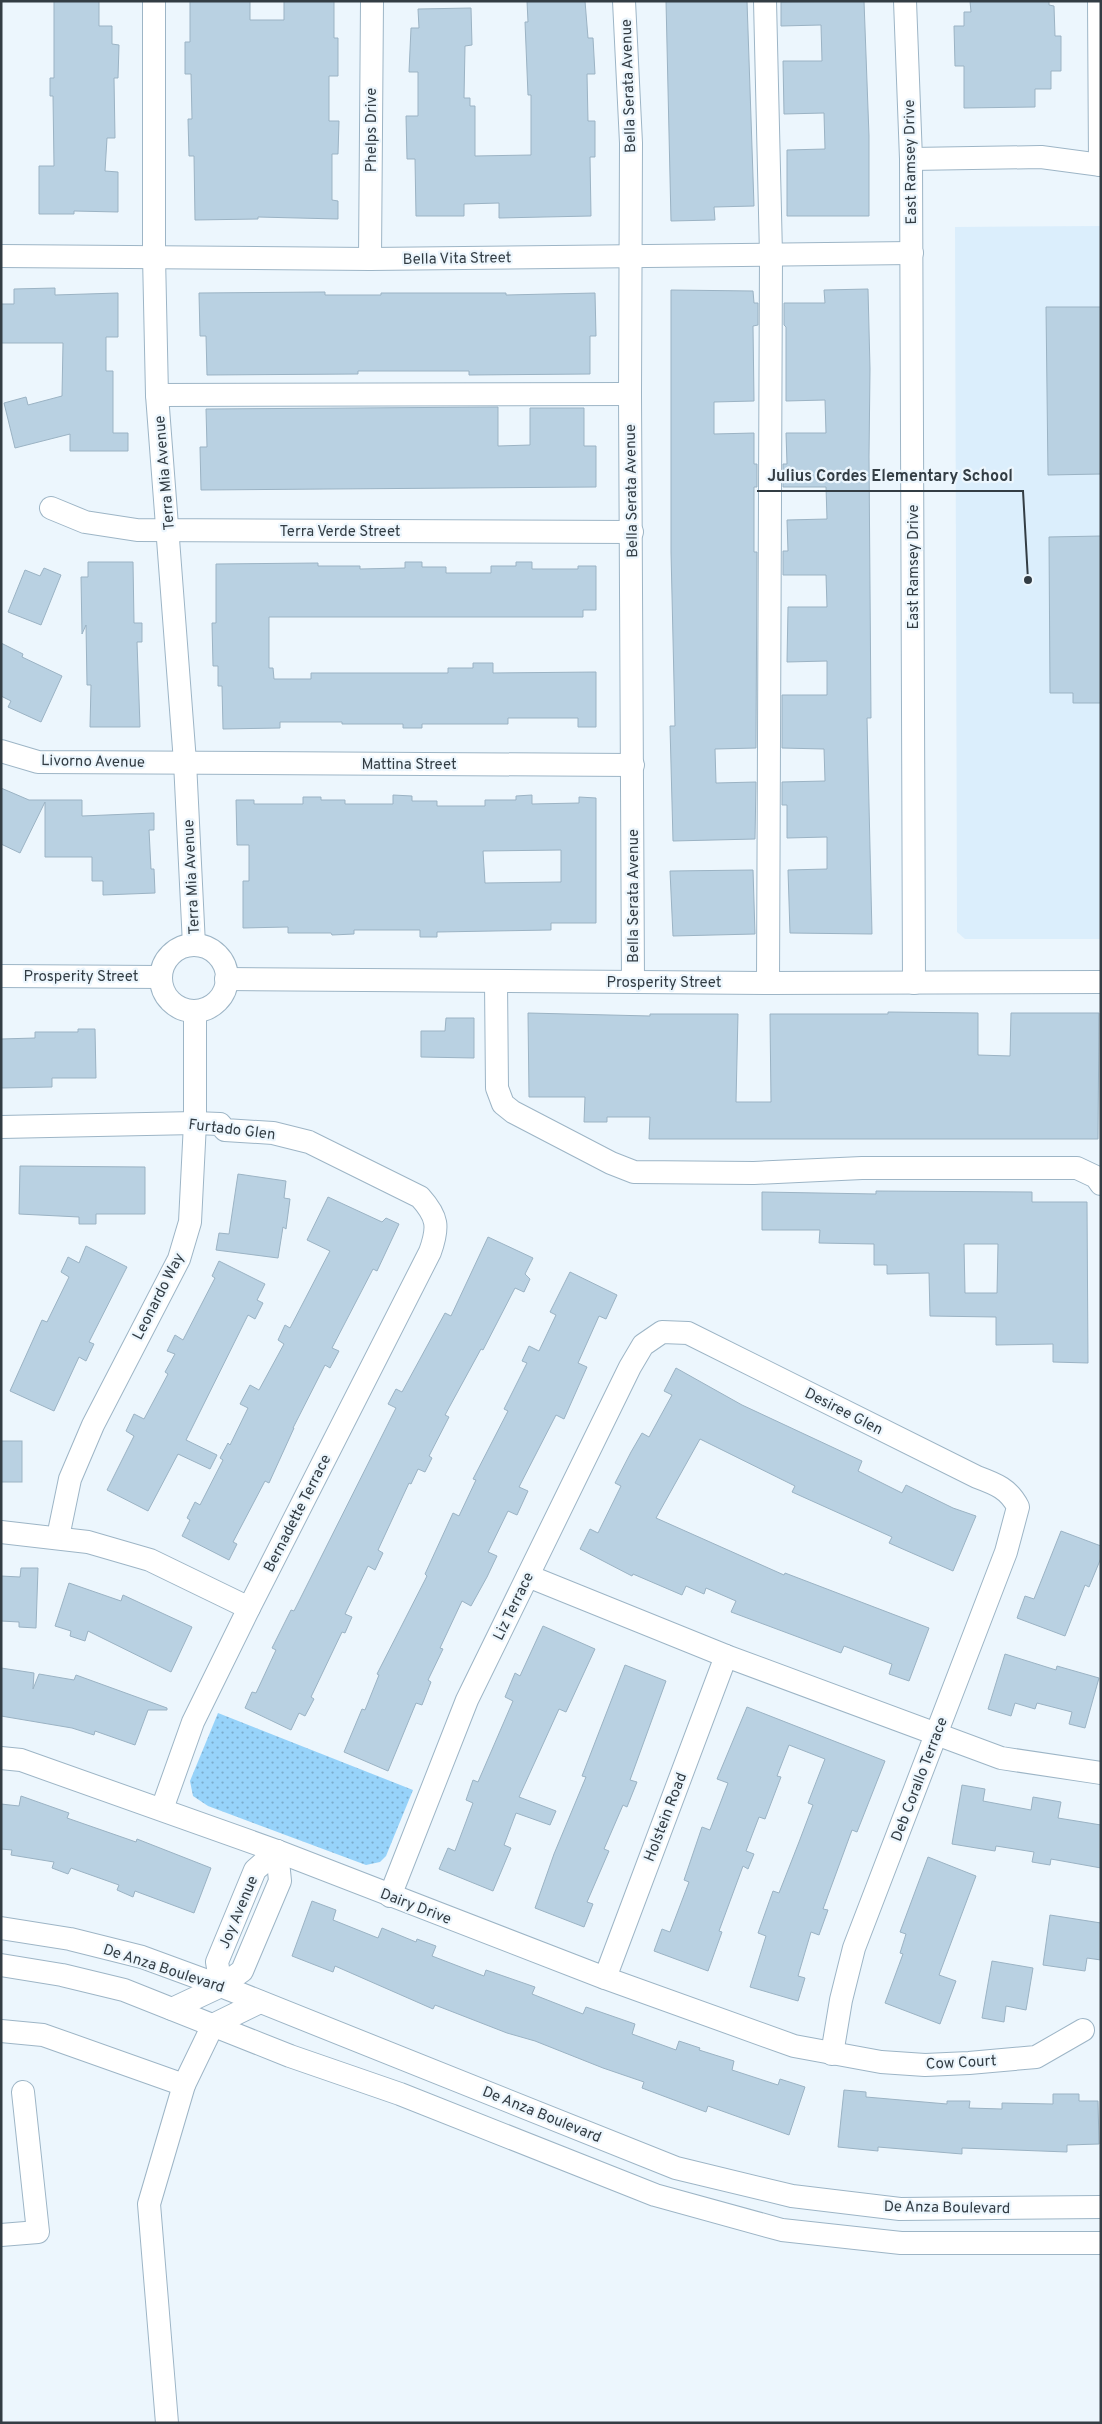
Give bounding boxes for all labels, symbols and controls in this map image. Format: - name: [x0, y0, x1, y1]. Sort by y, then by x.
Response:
- street label: Bella Serata Avenue: [618, 19, 641, 153]
- street label: Phelps Drive: [363, 88, 382, 172]
- street label: East Ramsey Drive: [901, 99, 922, 225]
- street label: Bella Vita Street: [403, 249, 511, 270]
- street label: Terra Mia Avenue: [151, 415, 180, 531]
- street label: Bella Serata Avenue: [622, 424, 643, 558]
- callout: Julius Cordes Elementary School: [757, 460, 1023, 491]
- text: Julius Cordes Elementary School: [767, 467, 1013, 487]
- street label: East Ramsey Drive: [905, 504, 924, 630]
- street label: Terra Verde Street: [279, 523, 401, 542]
- street label: Livorno Avenue: [41, 752, 145, 773]
- street label: Mattina Street: [361, 756, 457, 775]
- street label: Terra Mia Avenue: [180, 819, 205, 935]
- street label: Bella Serata Avenue: [625, 829, 644, 963]
- street label: Prosperity Street: [24, 968, 138, 987]
- street label: Prosperity Street: [607, 974, 721, 993]
- street label: Furtado Glen: [187, 1116, 276, 1145]
- street label: Leonardo Way: [129, 1250, 189, 1343]
- street label: Desiree Glen: [801, 1385, 886, 1440]
- street label: Bernadette Terrace: [260, 1452, 336, 1576]
- street label: Liz Terrace: [490, 1569, 539, 1644]
- street label: Deb Corallo Terrace: [888, 1715, 953, 1844]
- street label: Holstein Road: [641, 1770, 692, 1865]
- street label: Joy Avenue: [215, 1873, 263, 1952]
- street label: Dairy Drive: [377, 1885, 454, 1930]
- street label: De Anza Boulevard: [100, 1941, 227, 1998]
- street label: Cow Court: [925, 2052, 997, 2075]
- street label: De Anza Boulevard: [479, 2083, 604, 2148]
- street label: De Anza Boulevard: [884, 2198, 1010, 2219]

